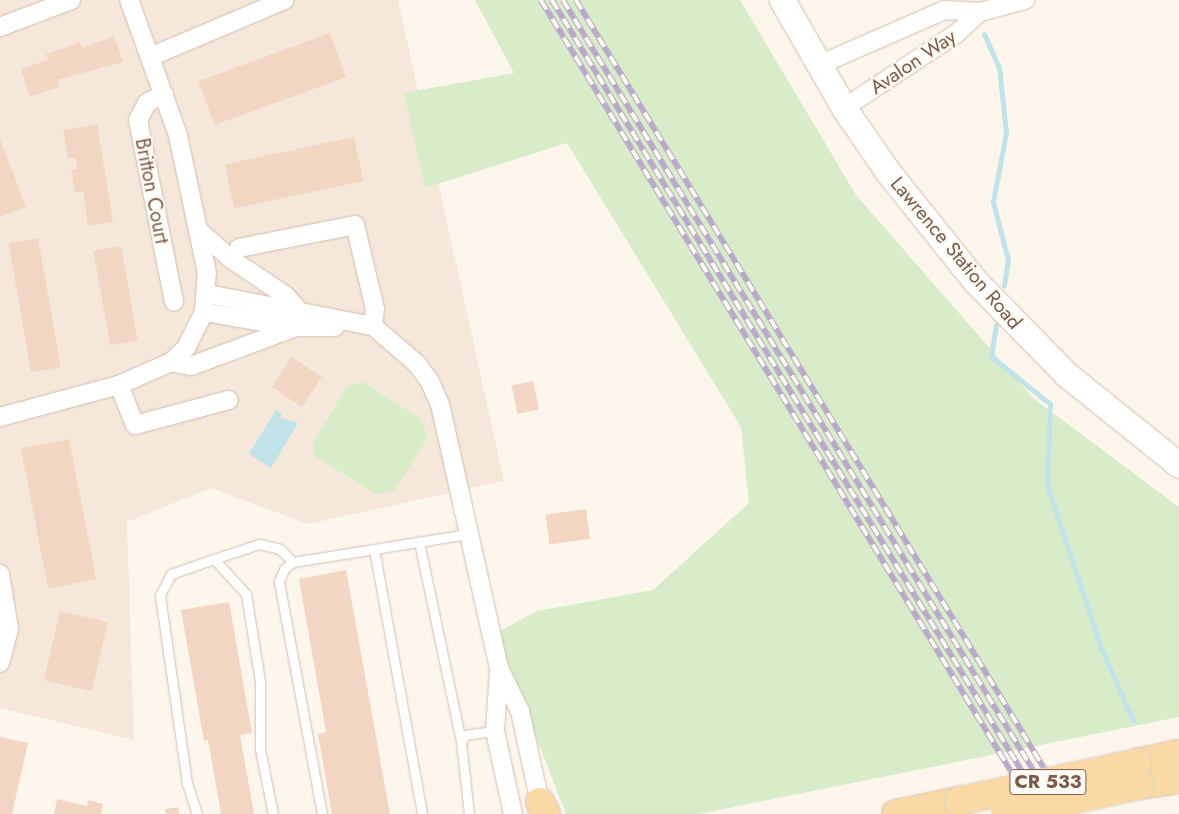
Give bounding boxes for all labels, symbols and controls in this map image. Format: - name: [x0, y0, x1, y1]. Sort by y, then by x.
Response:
- street label: Avalon Way: [865, 24, 961, 100]
- street label: Britton Court: [130, 136, 174, 246]
- street label: Lawrence Station Road: [885, 172, 1027, 334]
- road number: CR 533: [1009, 766, 1087, 799]

